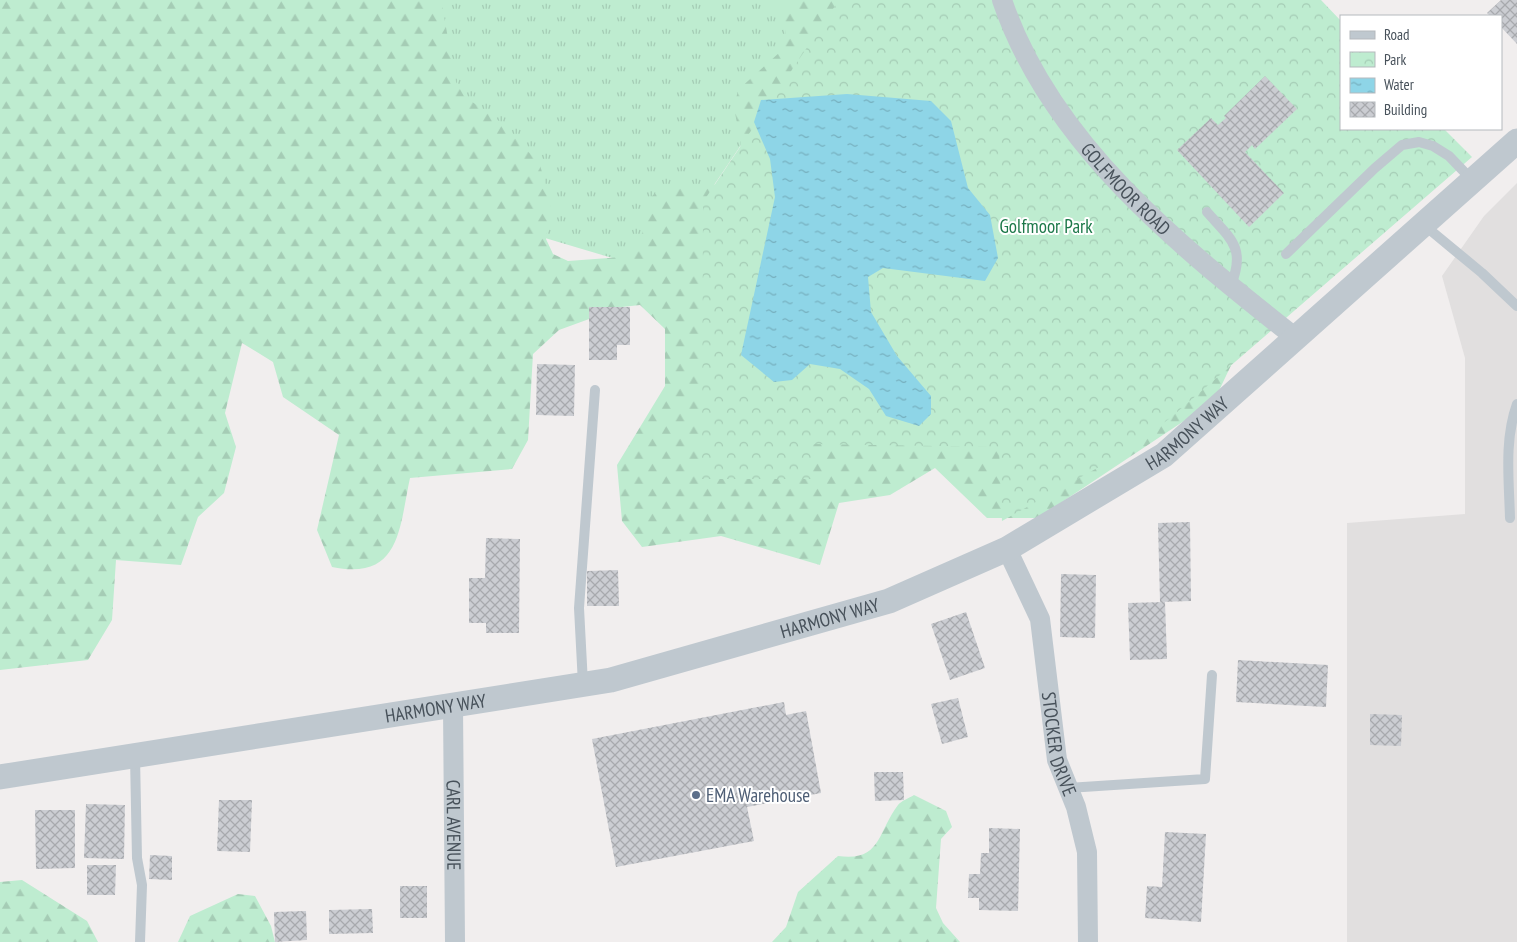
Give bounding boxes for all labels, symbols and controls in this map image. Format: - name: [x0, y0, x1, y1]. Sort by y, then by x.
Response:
- legend: [1340, 15, 1502, 130]
- text: Road: [1384, 25, 1410, 44]
- text: Park: [1384, 50, 1406, 69]
- text: Water: [1384, 75, 1415, 94]
- text: Building: [1384, 100, 1427, 119]
- street label: GOLFMOOR ROAD: [1076, 138, 1176, 240]
- park label: Golfmoor Park: [999, 214, 1093, 238]
- street label: HARMONY WAY: [1141, 391, 1234, 475]
- street label: HARMONY WAY: [777, 592, 882, 643]
- street label: HARMONY WAY: [383, 688, 488, 728]
- street label: STOCKER DRIVE: [1037, 691, 1082, 799]
- street label: CARL AVENUE: [442, 780, 466, 870]
- place label: EMA Warehouse: [706, 783, 810, 807]
- marker: EMA Warehouse: [690, 789, 702, 801]

